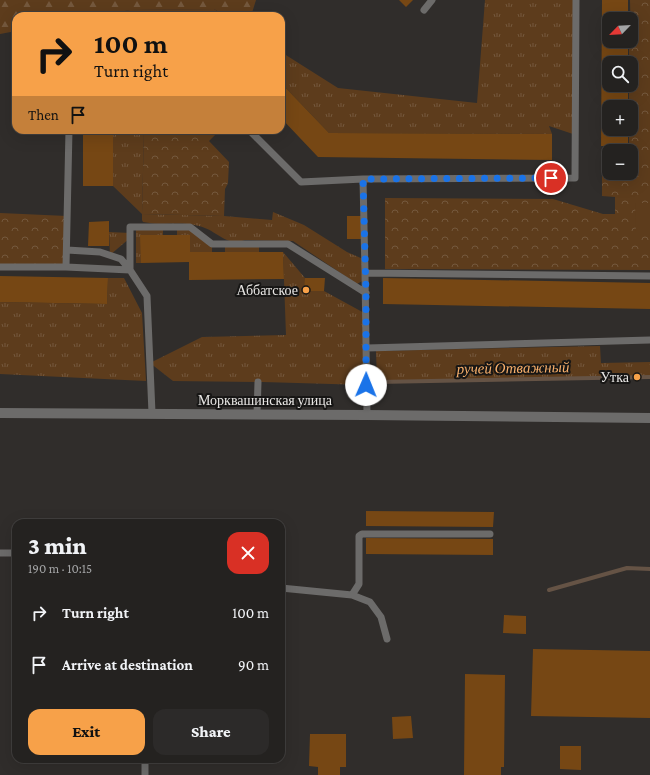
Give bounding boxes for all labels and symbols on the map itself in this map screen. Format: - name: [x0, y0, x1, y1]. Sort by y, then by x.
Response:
- north arrow: [602, 12, 638, 48]
- pin: [534, 161, 568, 195]
- place label: Аббатское: [237, 282, 298, 298]
- marker: Аббатское: [301, 285, 311, 295]
- water label: ручей Отважный: [456, 359, 570, 377]
- position arrow: [345, 364, 387, 406]
- place label: Утка: [600, 369, 630, 385]
- marker: Утка: [632, 372, 642, 382]
- street label: Морквашинская улица: [198, 392, 333, 408]

